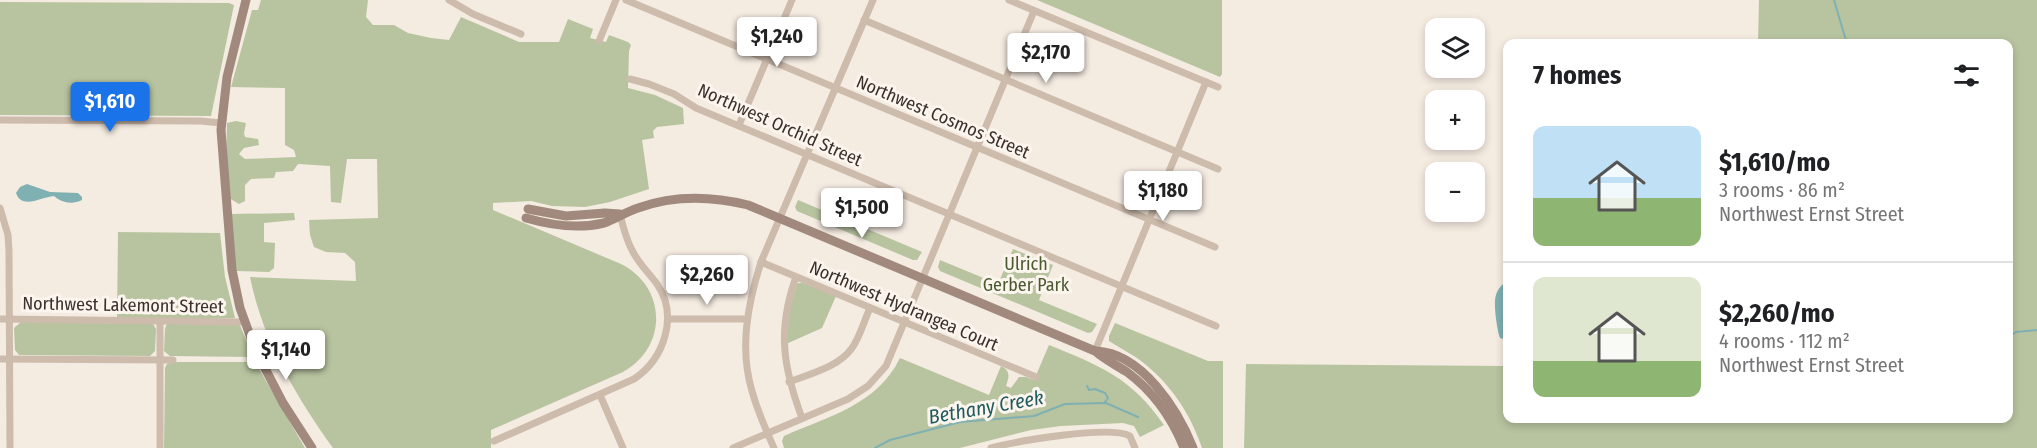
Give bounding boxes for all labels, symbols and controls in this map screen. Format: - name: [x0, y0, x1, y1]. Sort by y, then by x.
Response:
- pin: $1,240: [728, 17, 826, 68]
- map controls: [1425, 18, 1485, 222]
- button: layers: [1425, 18, 1485, 78]
- text: $1,240: [751, 24, 803, 48]
- pin: $2,170: [997, 33, 1095, 84]
- text: $2,170: [1021, 40, 1071, 64]
- icon: filters: [1950, 59, 1983, 92]
- text: 7 homes: [1533, 60, 1621, 91]
- street label: Northwest Cosmos Street: [853, 71, 1033, 163]
- street label: Northwest Orchid Street: [694, 79, 866, 171]
- pin: $1,610: [61, 82, 159, 133]
- text: $1,610: [85, 89, 135, 113]
- button: +: [1425, 90, 1485, 150]
- text: $1,610/mo: [1719, 147, 1830, 178]
- icon: home: [1581, 150, 1653, 222]
- button: −: [1425, 162, 1485, 222]
- pin: $1,180: [1114, 171, 1212, 222]
- text: $1,180: [1138, 178, 1188, 202]
- text: 3 rooms · 86 m²: [1719, 178, 1845, 202]
- pin: $1,500: [813, 188, 911, 239]
- text: $1,500: [835, 195, 889, 219]
- text: Northwest Ernst Street: [1719, 202, 1904, 226]
- park label: Ulrich Gerber Park: [983, 253, 1070, 296]
- pin: $2,260: [658, 255, 756, 306]
- street label: Northwest Hydrangea Court: [806, 256, 1002, 356]
- text: $2,260: [680, 262, 734, 286]
- street label: Northwest Lakemont Street: [22, 292, 224, 318]
- text: $2,260/mo: [1719, 298, 1835, 329]
- icon: home: [1581, 301, 1653, 373]
- text: 4 rooms · 112 m²: [1719, 329, 1850, 353]
- pin: $1,140: [237, 330, 335, 381]
- text: $1,140: [261, 337, 311, 361]
- text: Northwest Ernst Street: [1719, 353, 1904, 377]
- water label: Bethany Creek: [927, 385, 1046, 429]

